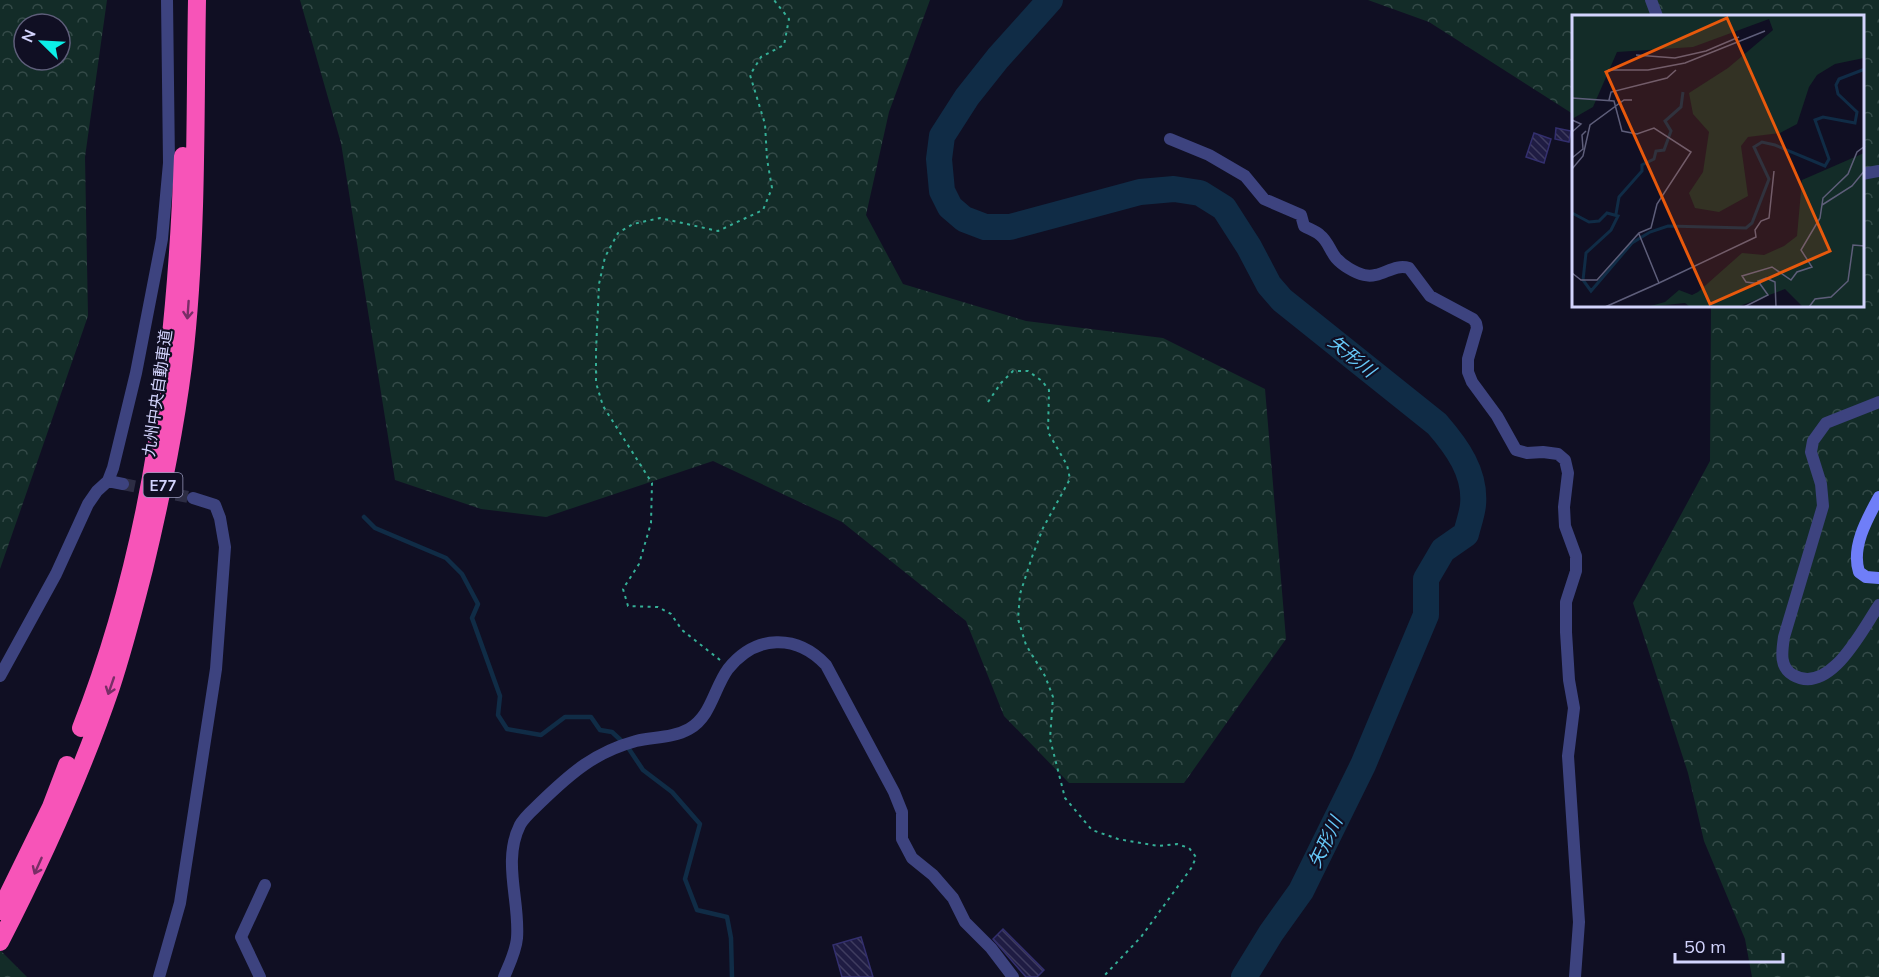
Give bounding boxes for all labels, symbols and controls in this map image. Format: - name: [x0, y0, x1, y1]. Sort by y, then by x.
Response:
- north arrow: [12, 12, 72, 72]
- inset map: [1572, 15, 1864, 308]
- text: N: [17, 26, 40, 45]
- one-way arrow: [182, 300, 193, 320]
- street label: 九州中央自動車道: [138, 328, 176, 458]
- water label: 矢形川: [1324, 330, 1382, 383]
- road number: E77: [144, 473, 182, 497]
- one-way arrow: [105, 676, 116, 695]
- water label: 矢形川: [1303, 811, 1348, 871]
- one-way arrow: [32, 857, 43, 875]
- scale bar: [1675, 926, 1783, 964]
- text: 50 m: [1684, 935, 1726, 958]

